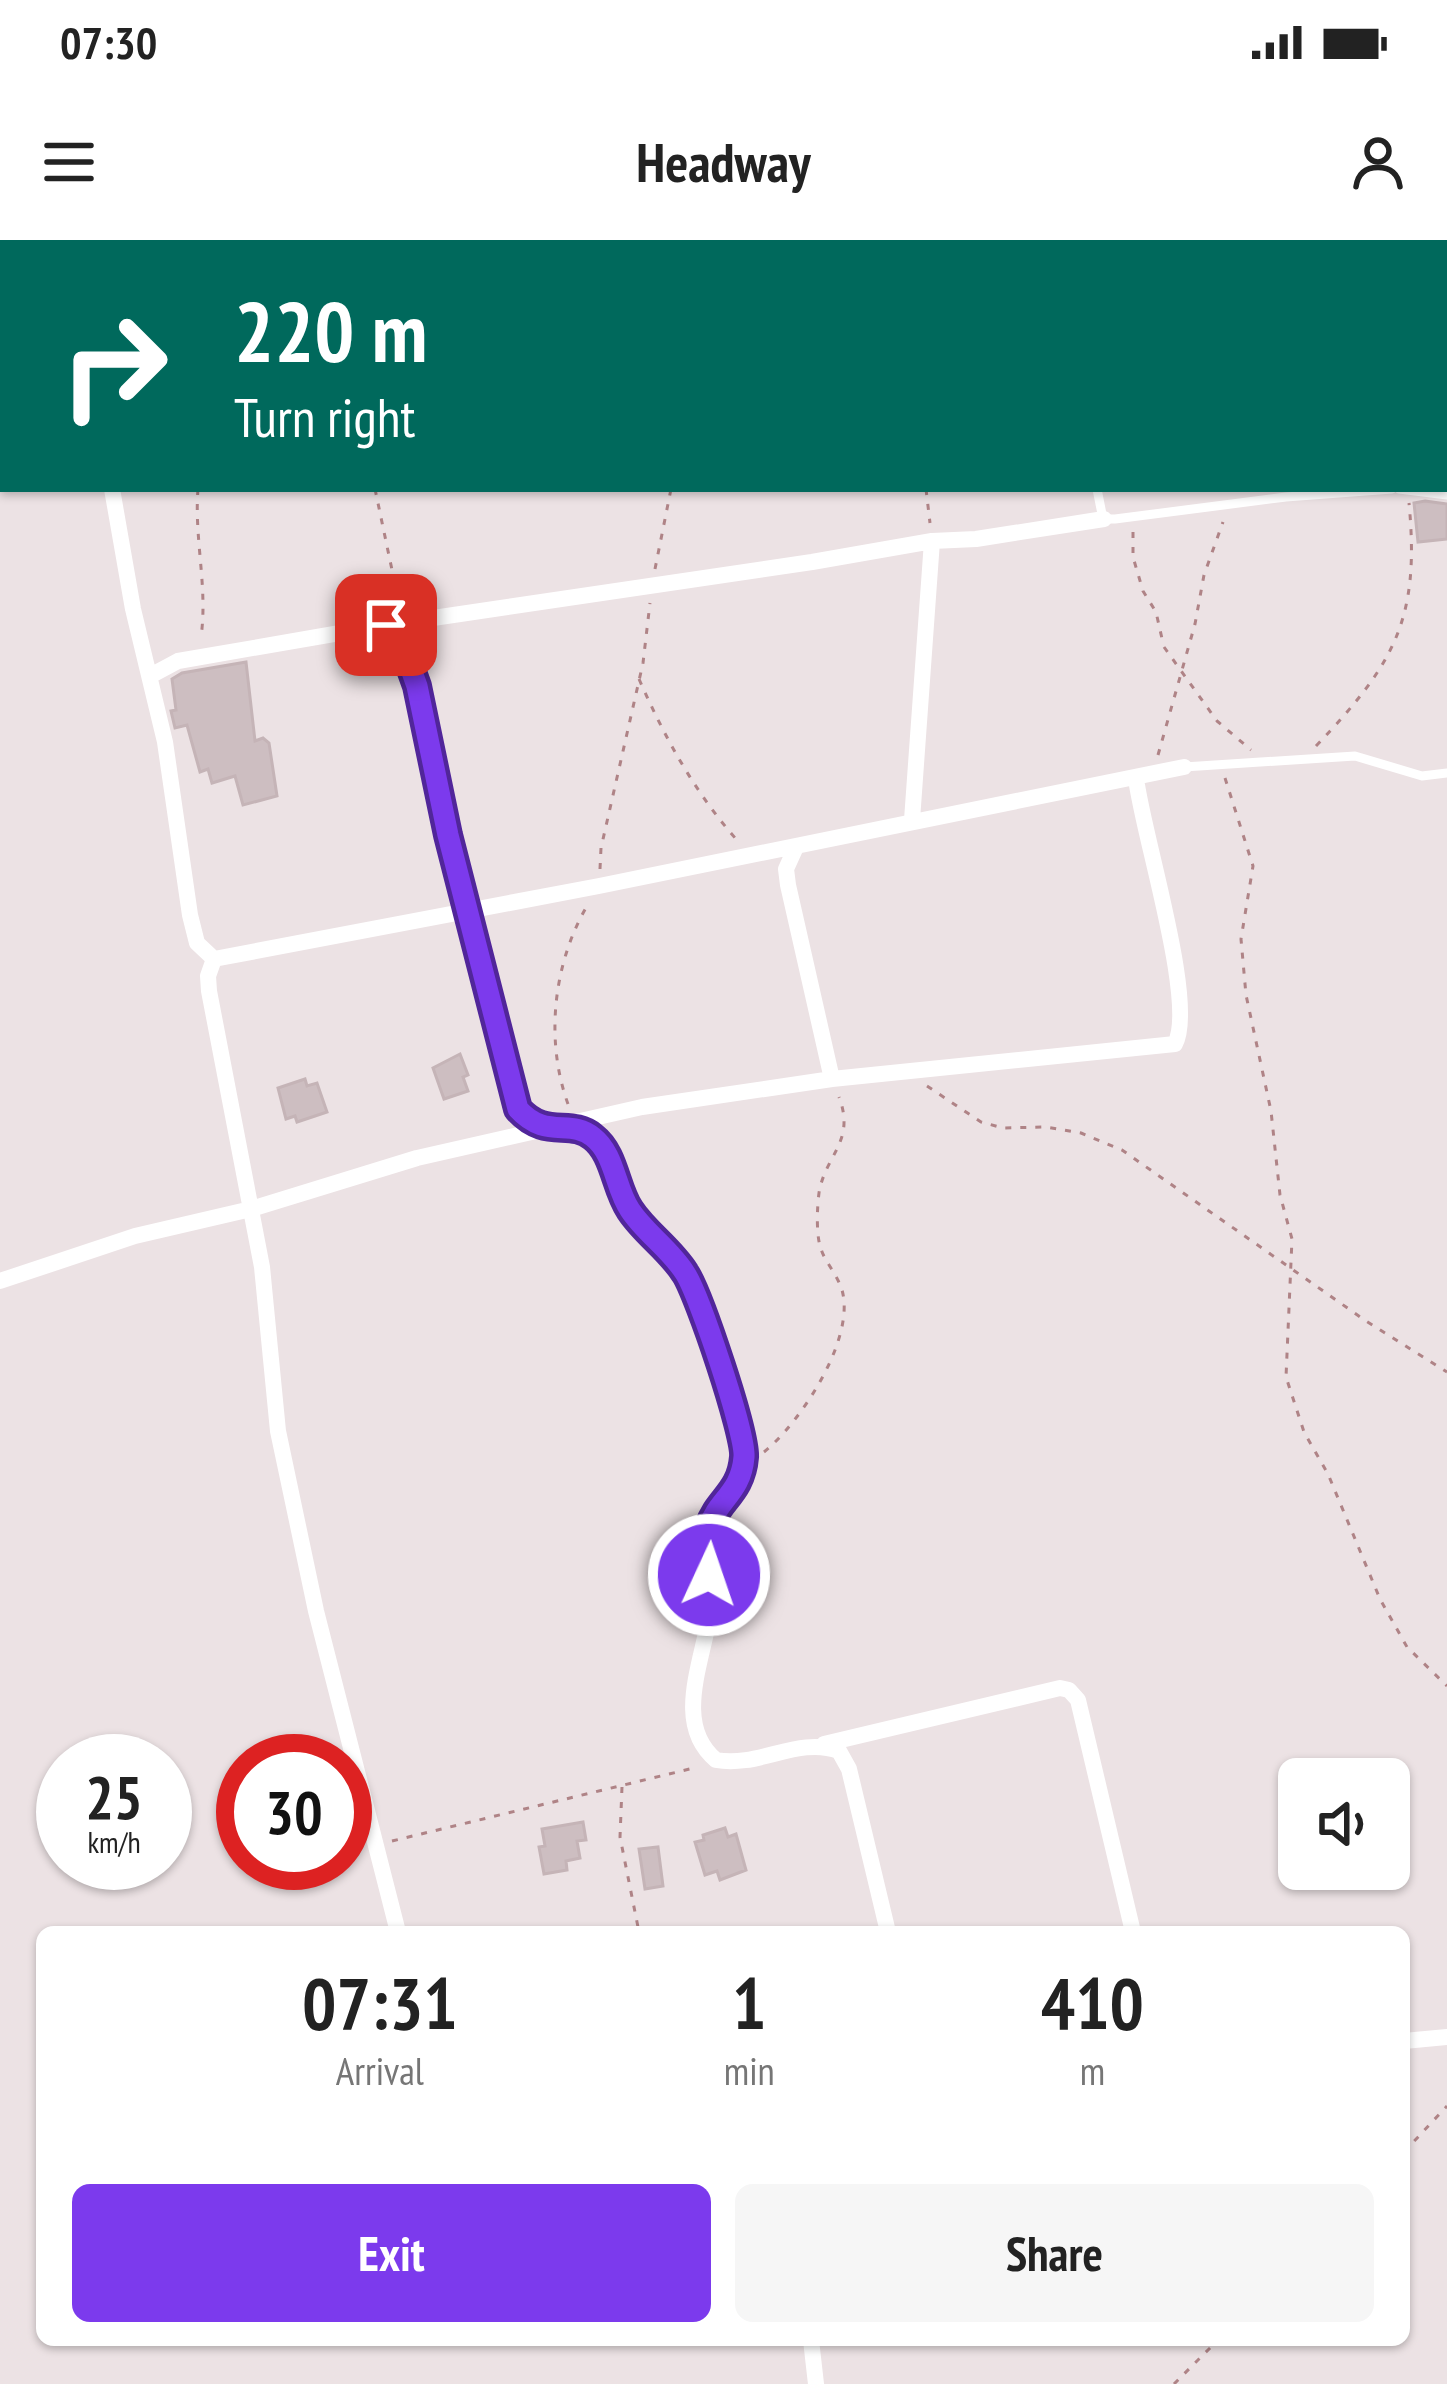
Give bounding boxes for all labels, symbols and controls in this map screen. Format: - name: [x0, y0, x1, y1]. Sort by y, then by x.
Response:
- text: 07:30: [60, 13, 157, 71]
- text: Headway: [636, 127, 811, 197]
- icon: menu: [36, 129, 102, 195]
- icon: person: [1345, 129, 1411, 195]
- text: 220 m: [234, 276, 427, 385]
- icon: right: [36, 288, 192, 444]
- text: Turn right: [234, 382, 415, 452]
- pin: [335, 574, 437, 676]
- icon: arrive: [353, 592, 419, 658]
- position arrow: [646, 1512, 772, 1638]
- speed limit sign: 30: [216, 1734, 372, 1890]
- text: 25: [85, 1758, 143, 1836]
- map controls: [1278, 1758, 1410, 1890]
- button: sound: [1278, 1758, 1410, 1890]
- text: km/h: [87, 1822, 141, 1861]
- text: 07:31: [302, 1956, 458, 2049]
- text: 1: [732, 1956, 766, 2049]
- text: 410: [1041, 1956, 1144, 2049]
- text: Arrival: [336, 2045, 424, 2096]
- text: min: [724, 2045, 775, 2096]
- text: m: [1080, 2045, 1105, 2096]
- button: Exit: [72, 2184, 711, 2322]
- button: Share: [735, 2184, 1374, 2322]

